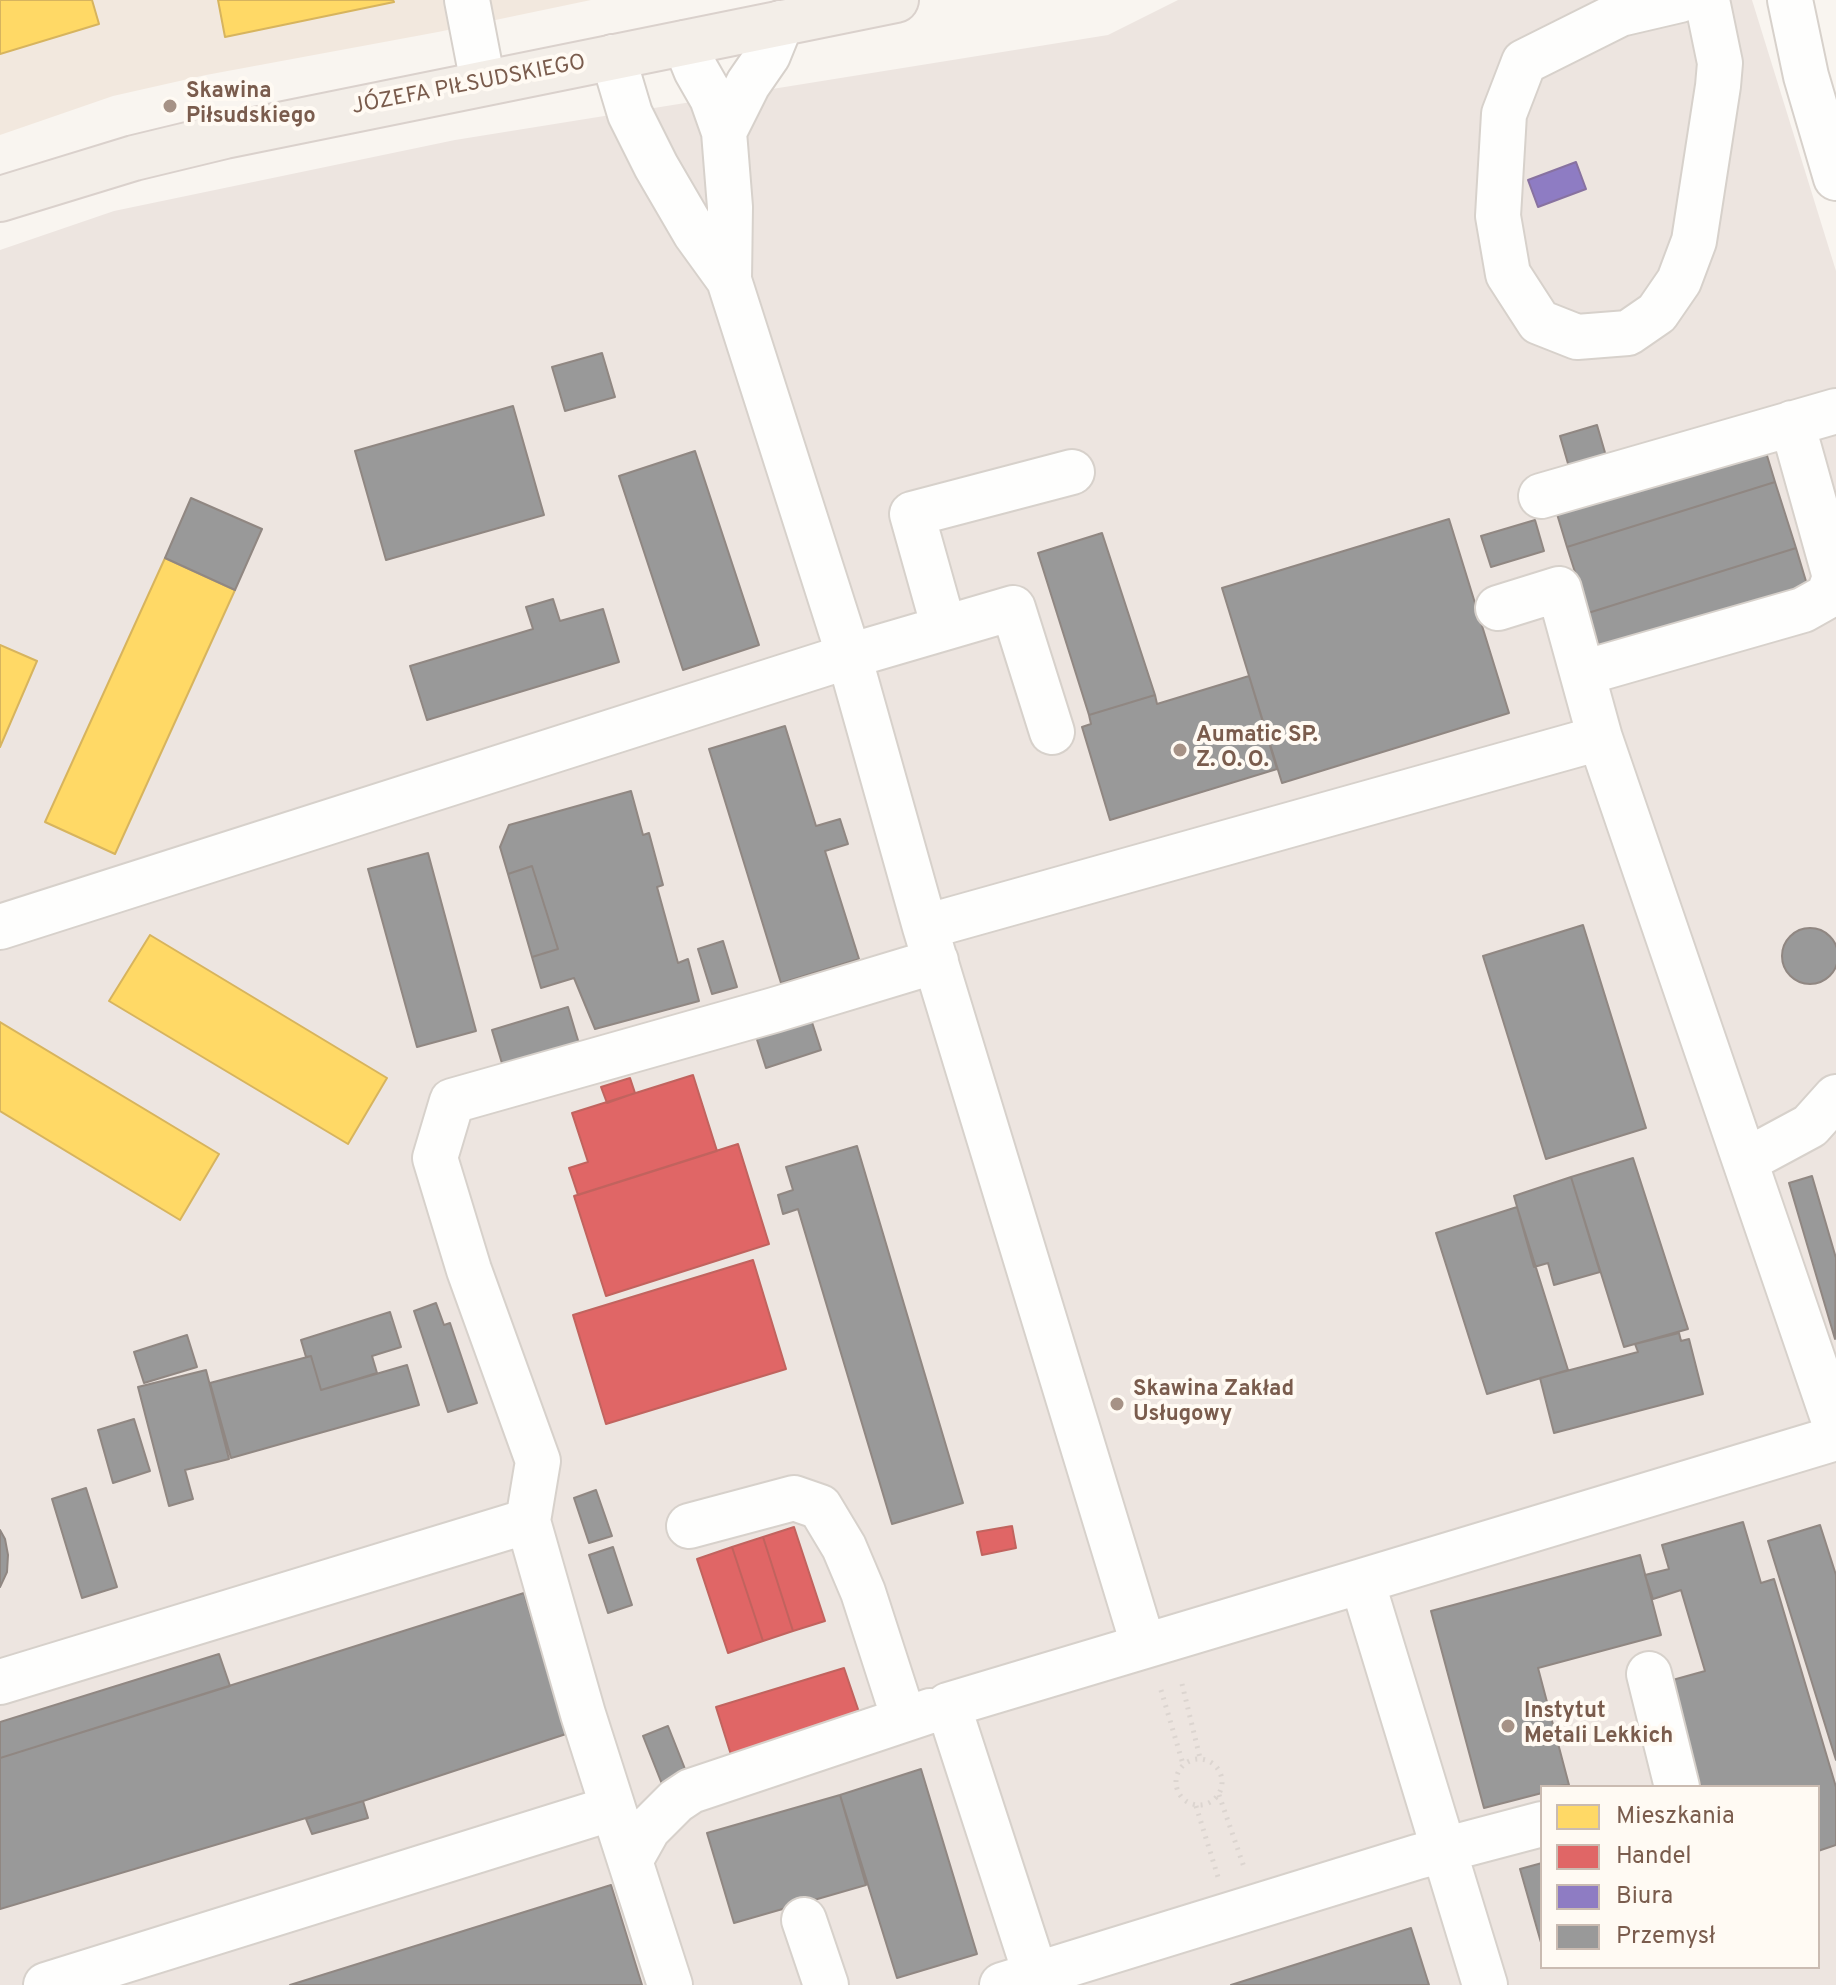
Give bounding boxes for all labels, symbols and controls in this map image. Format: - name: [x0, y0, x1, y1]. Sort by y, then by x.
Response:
- street label: JÓZEFA PIŁSUDSKIEGO: [350, 50, 588, 122]
- place label: Skawina Piłsudskiego: [186, 80, 316, 132]
- marker: Skawina Piłsudskiego: [161, 97, 179, 115]
- place label: Aumatic SP. Z. O. O.: [1196, 724, 1318, 776]
- marker: Aumatic SP. Z. O. O.: [1171, 741, 1189, 759]
- place label: Skawina Zakład Usługowy: [1133, 1378, 1294, 1430]
- marker: Skawina Zakład Usługowy: [1108, 1395, 1126, 1413]
- place label: Instytut Metali Lekkich: [1524, 1700, 1673, 1752]
- marker: Instytut Metali Lekkich: [1499, 1717, 1517, 1735]
- legend: [1540, 1785, 1820, 1969]
- text: Mieszkania: [1616, 1802, 1735, 1832]
- text: Handel: [1616, 1842, 1692, 1872]
- text: Biura: [1616, 1882, 1673, 1912]
- text: Przemysł: [1616, 1922, 1715, 1952]

